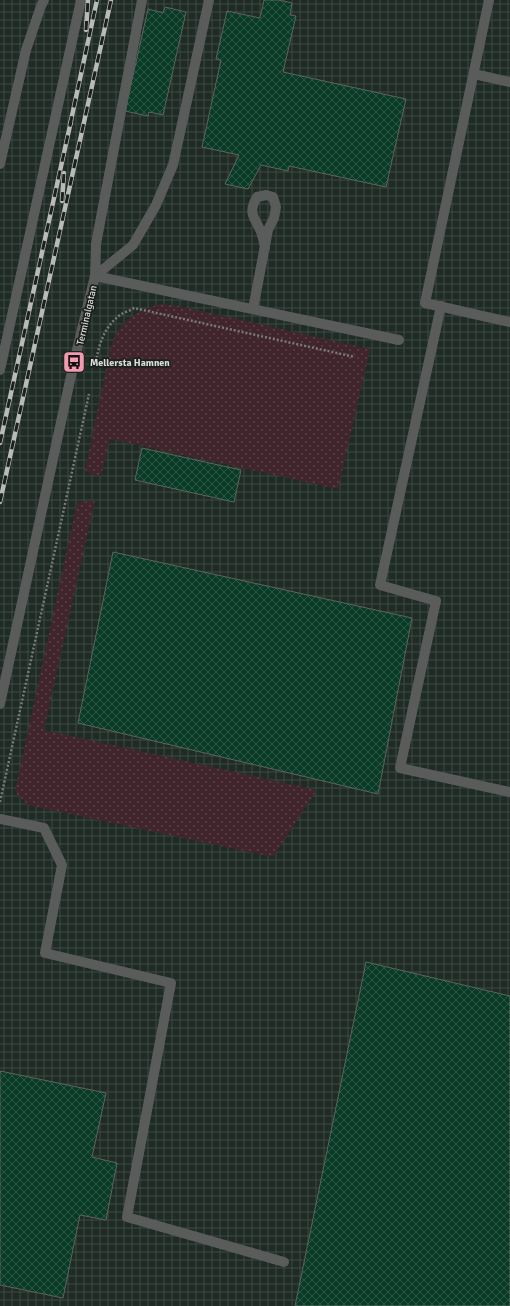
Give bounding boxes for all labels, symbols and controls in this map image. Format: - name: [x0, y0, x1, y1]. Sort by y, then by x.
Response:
- street label: Terminalgatan: [74, 284, 100, 346]
- bus stop icon: Mellersta Hamnen: [61, 349, 87, 375]
- place label: Mellersta Hamnen: [90, 357, 170, 369]

